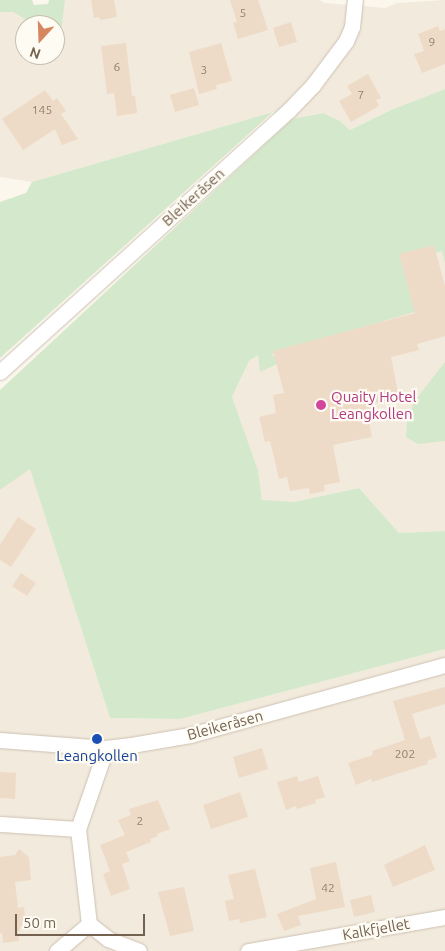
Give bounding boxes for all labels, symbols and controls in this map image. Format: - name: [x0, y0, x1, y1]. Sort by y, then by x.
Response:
- house number: 5: [240, 6, 246, 20]
- north arrow: [15, 15, 65, 65]
- house number: 9: [429, 35, 435, 49]
- text: N: [28, 44, 43, 62]
- house number: 6: [114, 60, 120, 74]
- house number: 3: [201, 63, 207, 77]
- house number: 7: [358, 88, 364, 102]
- house number: 145: [32, 103, 52, 117]
- street label: Bleikeråsen: [158, 164, 228, 230]
- place label: Quaity Hotel Leangkollen: [331, 387, 416, 422]
- marker: Quaity Hotel Leangkollen: [315, 399, 327, 411]
- street label: Bleikeråsen: [185, 706, 265, 744]
- marker: Leangkollen: [91, 733, 103, 745]
- place label: Leangkollen: [56, 747, 138, 765]
- house number: 202: [395, 747, 415, 761]
- house number: 2: [137, 814, 143, 828]
- house number: 42: [321, 881, 335, 895]
- scale bar: [18, 904, 148, 936]
- text: 50 m: [23, 914, 56, 931]
- street label: Kalkfjellet: [341, 914, 411, 944]

